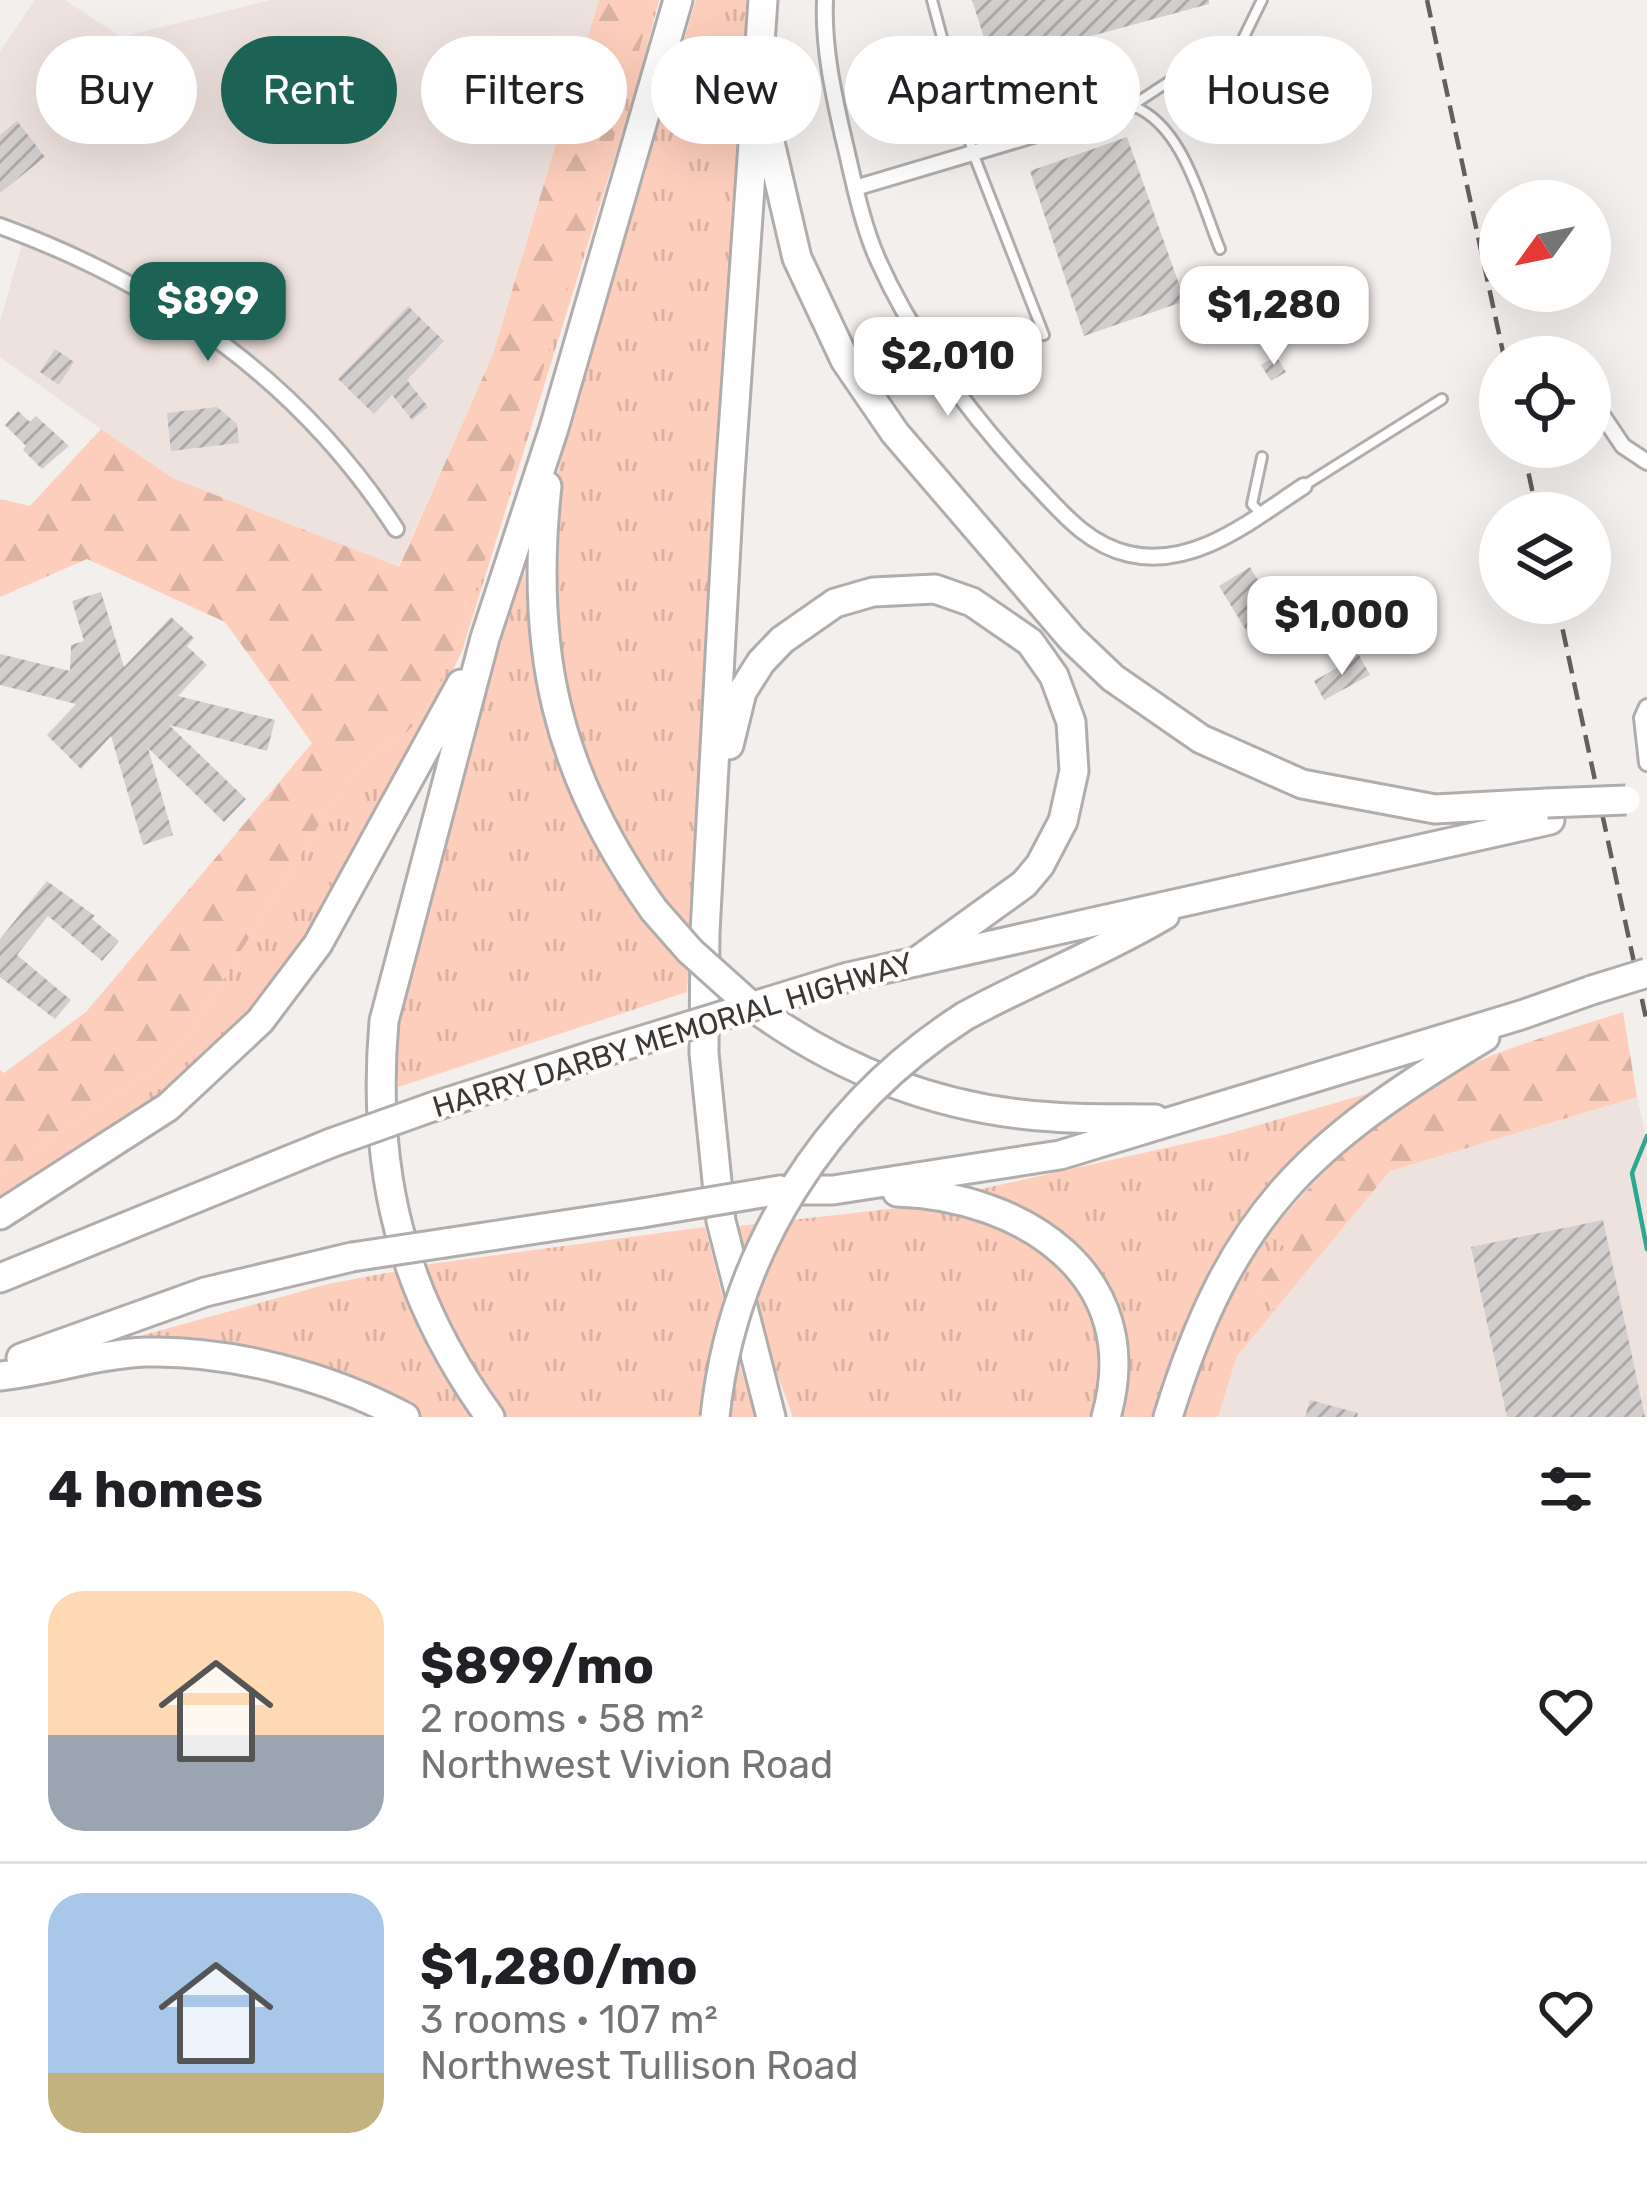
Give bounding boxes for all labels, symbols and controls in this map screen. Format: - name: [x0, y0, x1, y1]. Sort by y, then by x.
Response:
- chip: Buy: [36, 36, 197, 144]
- chip: Rent: [221, 36, 397, 144]
- chip: Filters: [421, 36, 627, 144]
- chip: New: [651, 36, 821, 144]
- chip: Apartment: [845, 36, 1140, 144]
- chip: House: [1164, 36, 1372, 144]
- north arrow: [1479, 180, 1611, 312]
- map controls: [1479, 180, 1611, 624]
- pin: $899: [137, 262, 279, 364]
- pin: $1,280: [1176, 266, 1372, 368]
- text: $899: [157, 278, 259, 324]
- text: $1,280: [1207, 282, 1341, 328]
- pin: $2,010: [850, 317, 1046, 419]
- text: $2,010: [881, 333, 1015, 379]
- button: locate: [1479, 336, 1611, 468]
- button: layers: [1479, 492, 1611, 624]
- pin: $1,000: [1244, 576, 1440, 678]
- text: $1,000: [1274, 592, 1410, 638]
- street label: HARRY DARBY MEMORIAL HIGHWAY: [428, 945, 918, 1125]
- icon: filters: [1533, 1456, 1599, 1522]
- text: 4 homes: [48, 1459, 263, 1520]
- text: $899/mo: [420, 1635, 654, 1696]
- icon: home: [144, 1639, 288, 1783]
- icon: heart: [1533, 1678, 1599, 1744]
- text: 2 rooms · 58 m²: [420, 1696, 704, 1742]
- text: Northwest Vivion Road: [420, 1742, 833, 1788]
- text: $1,280/mo: [420, 1936, 698, 1997]
- icon: home: [144, 1941, 288, 2085]
- icon: heart: [1533, 1980, 1599, 2046]
- text: 3 rooms · 107 m²: [420, 1997, 718, 2043]
- text: Northwest Tullison Road: [420, 2043, 859, 2089]

